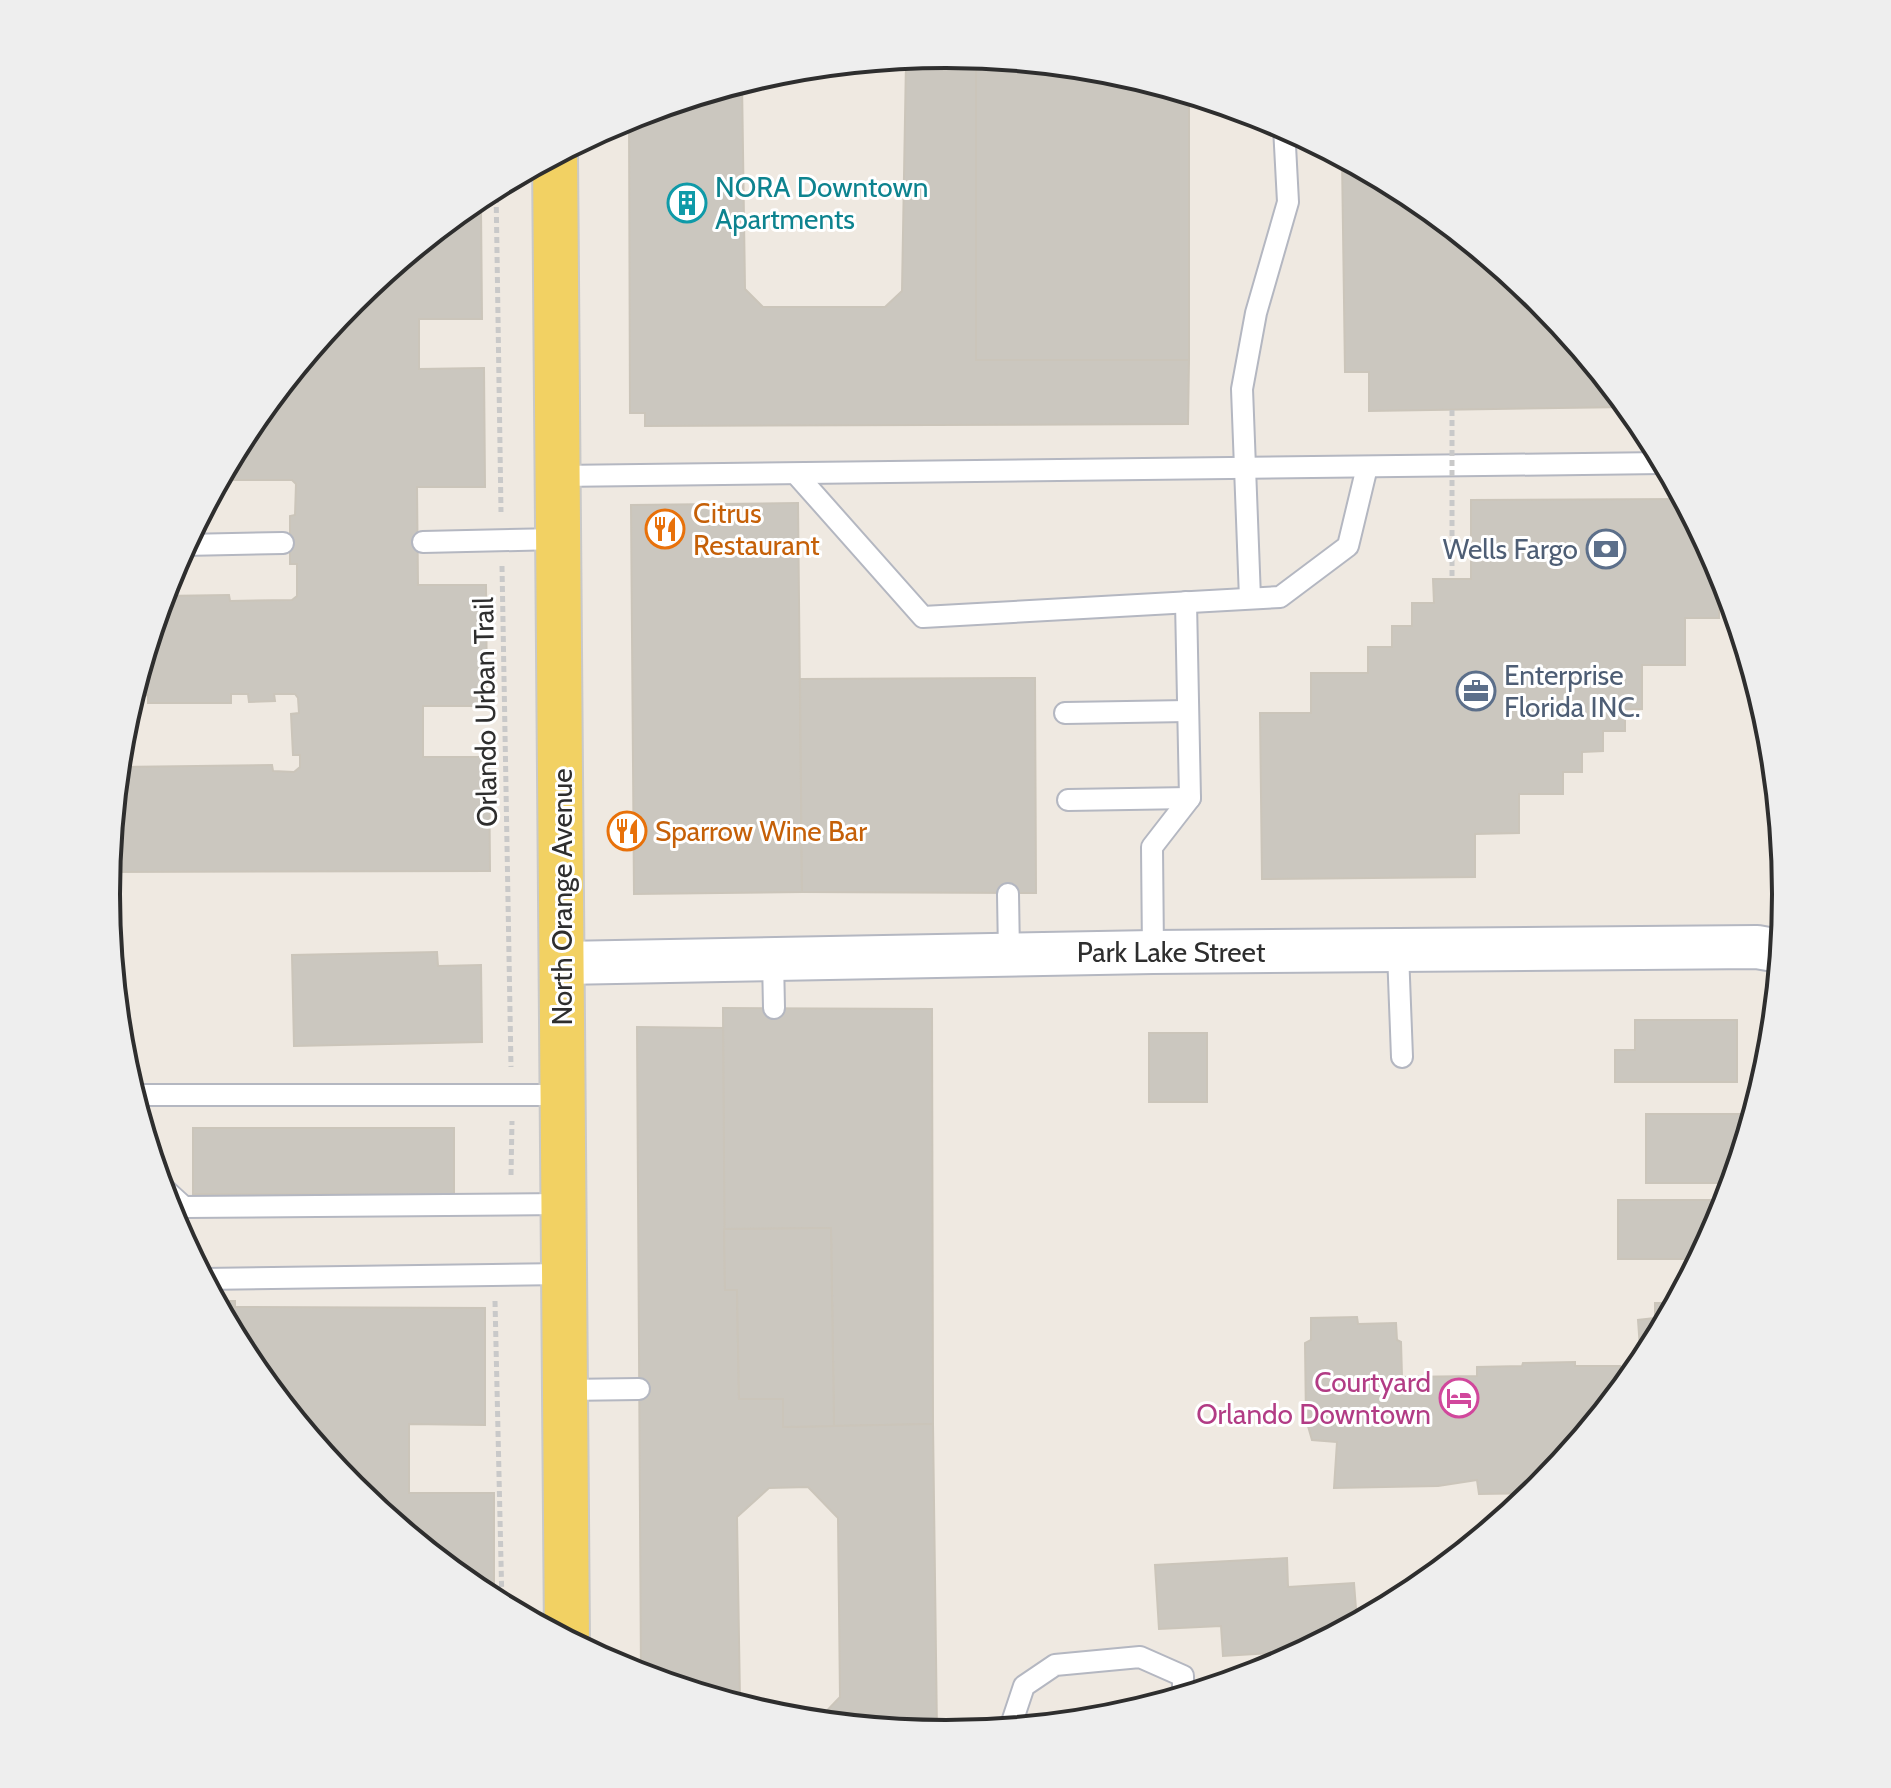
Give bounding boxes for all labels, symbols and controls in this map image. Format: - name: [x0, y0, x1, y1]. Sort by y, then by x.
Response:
- place label: NORA Downtown Apartments: [715, 170, 928, 236]
- building icon: NORA Downtown Apartments: [666, 182, 708, 224]
- place label: Citrus Restaurant: [693, 496, 820, 562]
- restaurant icon: Citrus Restaurant: [644, 508, 686, 550]
- bank icon: Wells Fargo: [1585, 528, 1627, 570]
- place label: Wells Fargo: [1443, 532, 1578, 566]
- street label: Orlando Urban Trail: [466, 596, 504, 827]
- place label: Enterprise Florida INC.: [1504, 658, 1641, 724]
- office icon: Enterprise Florida INC.: [1455, 670, 1497, 712]
- street label: North Orange Avenue: [545, 769, 579, 1025]
- restaurant icon: Sparrow Wine Bar: [606, 810, 648, 852]
- place label: Sparrow Wine Bar: [655, 814, 867, 848]
- street label: Park Lake Street: [1077, 935, 1265, 969]
- place label: Courtyard Orlando Downtown: [1196, 1365, 1431, 1431]
- hotel icon: Courtyard Orlando Downtown: [1438, 1377, 1480, 1419]

